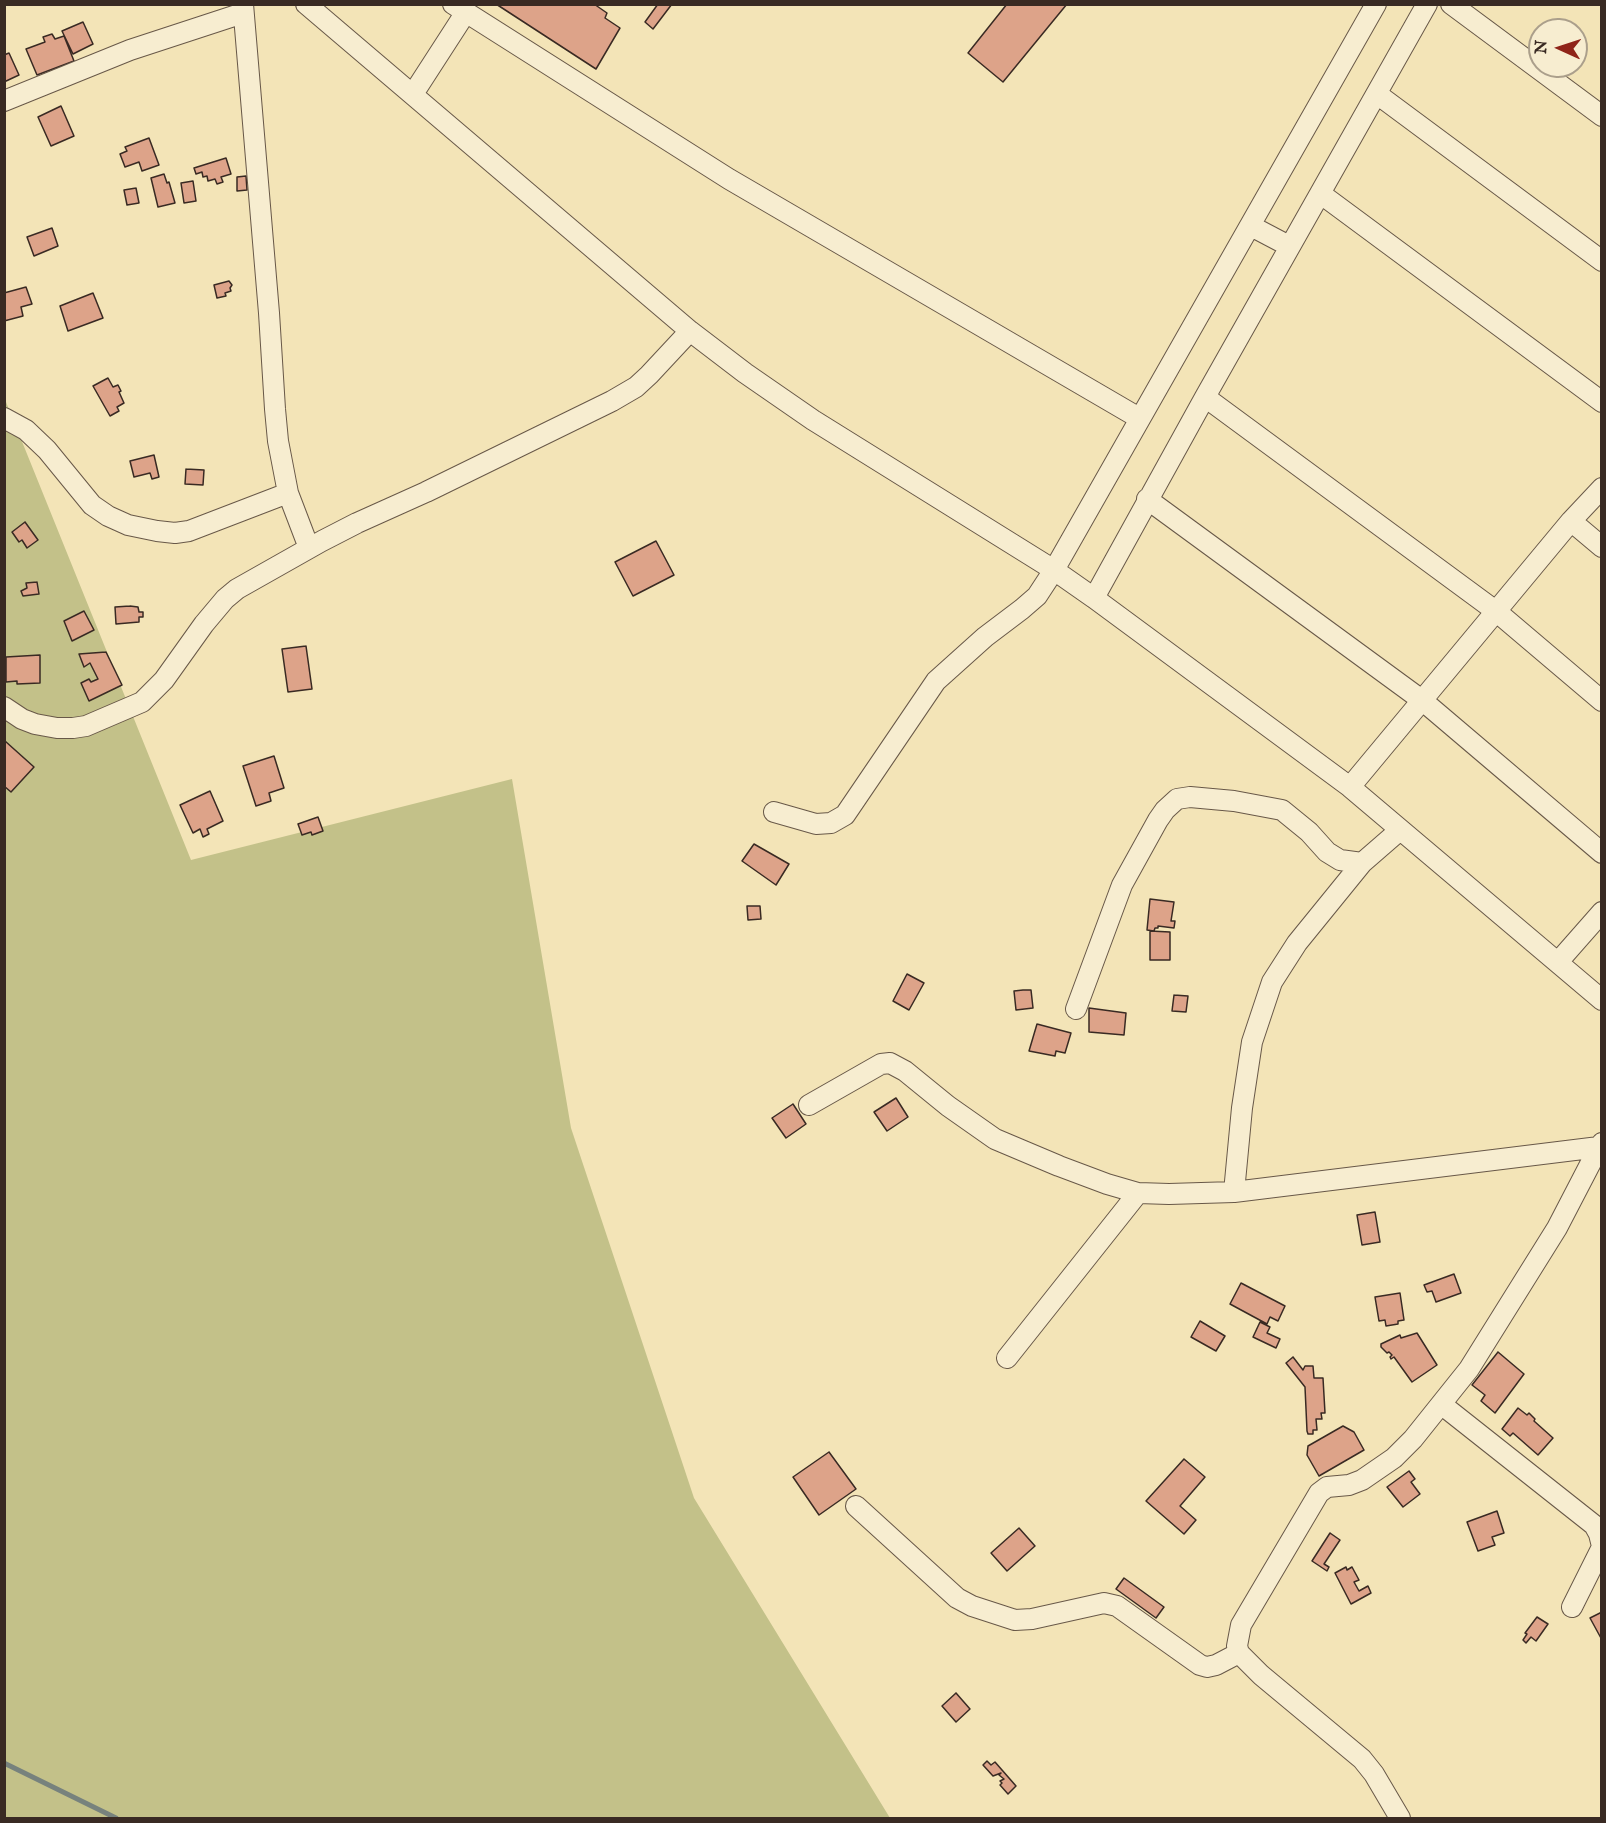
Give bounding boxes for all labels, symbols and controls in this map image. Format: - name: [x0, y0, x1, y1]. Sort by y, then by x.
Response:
- north arrow: [1528, 18, 1588, 78]
- text: N: [1532, 40, 1552, 55]

